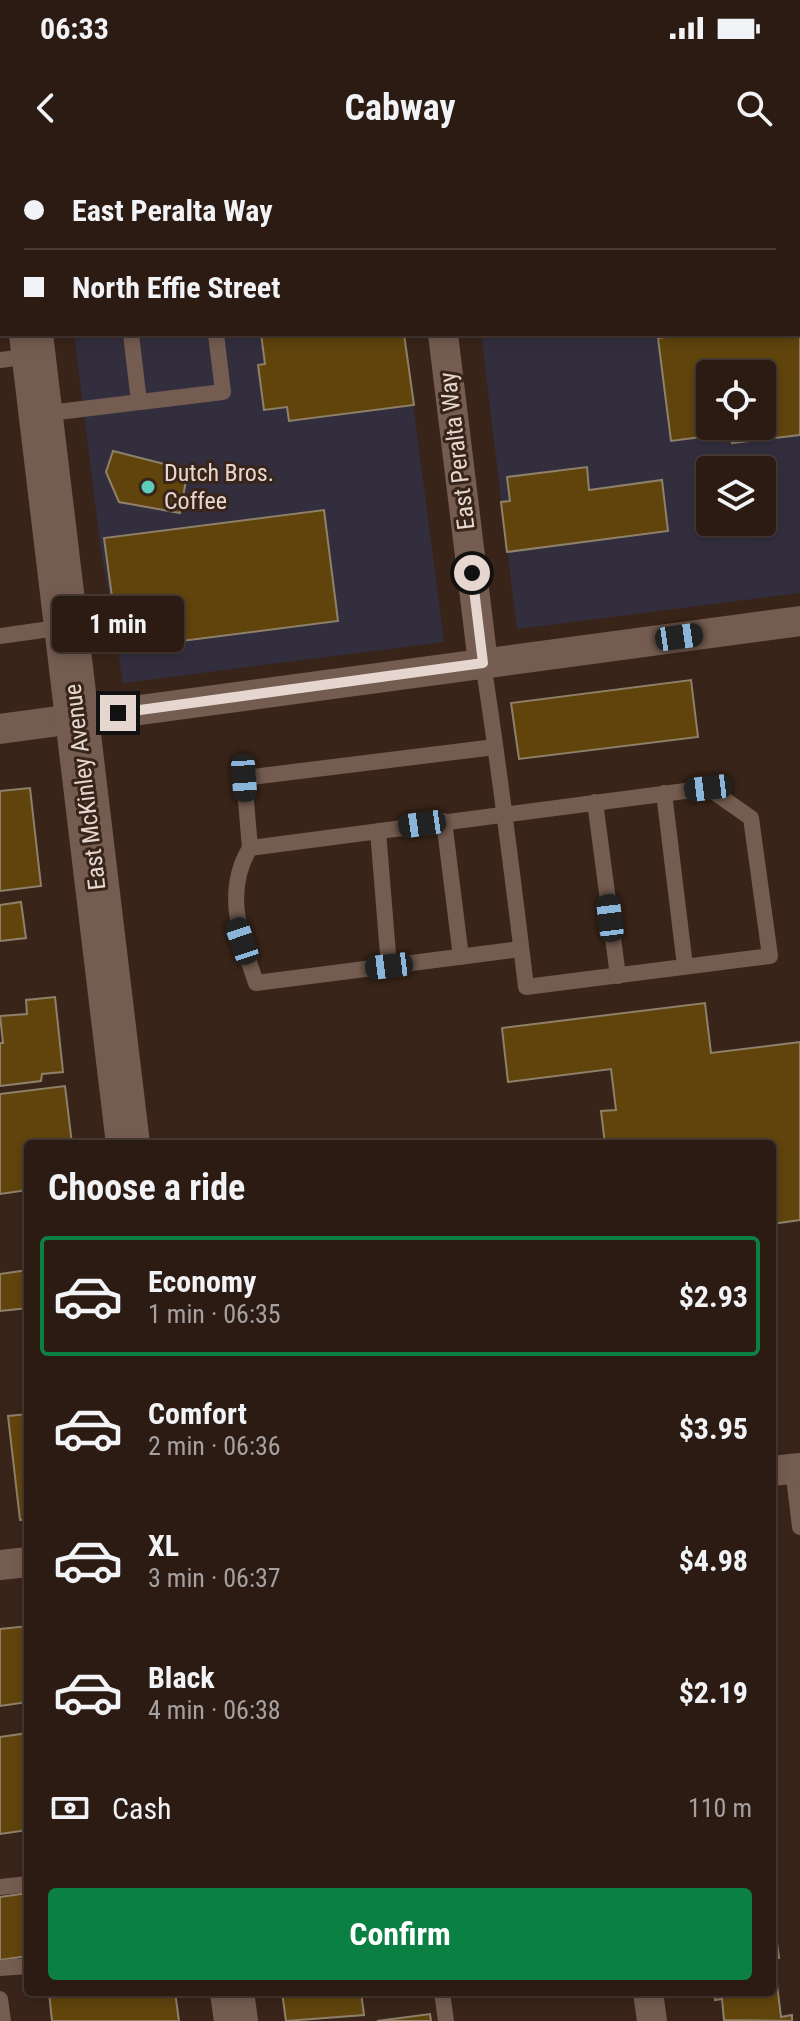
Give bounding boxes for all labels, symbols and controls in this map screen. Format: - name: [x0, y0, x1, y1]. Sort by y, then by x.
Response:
- text: 06:33: [40, 11, 109, 46]
- icon: back: [24, 86, 68, 130]
- icon: search: [732, 86, 776, 130]
- text: Cabway: [345, 87, 455, 129]
- text: East Peralta Way: [72, 193, 273, 228]
- text: North Effie Street: [72, 270, 280, 305]
- map controls: [696, 360, 776, 536]
- button: locate: [696, 360, 776, 440]
- street label: East Peralta Way: [433, 371, 481, 531]
- button: layers: [696, 456, 776, 536]
- place label: Dutch Bros. Coffee: [164, 459, 274, 515]
- marker: Dutch Bros. Coffee: [139, 478, 157, 496]
- route start: [454, 555, 490, 591]
- callout: 1 min: [52, 597, 184, 653]
- text: 1 min: [89, 609, 147, 639]
- car: [654, 622, 704, 652]
- street label: East McKinley Avenue: [58, 682, 112, 892]
- route end: [100, 695, 136, 731]
- car: [230, 753, 258, 803]
- car: [683, 773, 733, 803]
- car: [397, 809, 447, 839]
- car: [595, 893, 625, 943]
- car: [223, 914, 261, 968]
- car: [364, 951, 414, 981]
- text: Choose a ride: [48, 1167, 245, 1209]
- icon: car: [52, 1260, 124, 1332]
- text: Economy: [148, 1264, 256, 1299]
- text: $2.93: [679, 1279, 748, 1314]
- text: 1 min · 06:35: [148, 1299, 281, 1329]
- icon: car: [52, 1392, 124, 1464]
- text: Comfort: [148, 1396, 247, 1431]
- text: $3.95: [679, 1411, 748, 1446]
- text: 2 min · 06:36: [148, 1431, 281, 1461]
- icon: car: [52, 1524, 124, 1596]
- text: XL: [148, 1528, 179, 1563]
- text: $4.98: [679, 1543, 748, 1578]
- text: 3 min · 06:37: [148, 1563, 281, 1593]
- icon: car: [52, 1656, 124, 1728]
- text: Black: [148, 1660, 215, 1695]
- text: $2.19: [679, 1675, 748, 1710]
- text: 4 min · 06:38: [148, 1695, 281, 1725]
- icon: cash: [48, 1786, 92, 1830]
- text: Cash: [112, 1791, 172, 1826]
- text: 110 m: [688, 1793, 752, 1823]
- button: Confirm: [48, 1888, 752, 1980]

